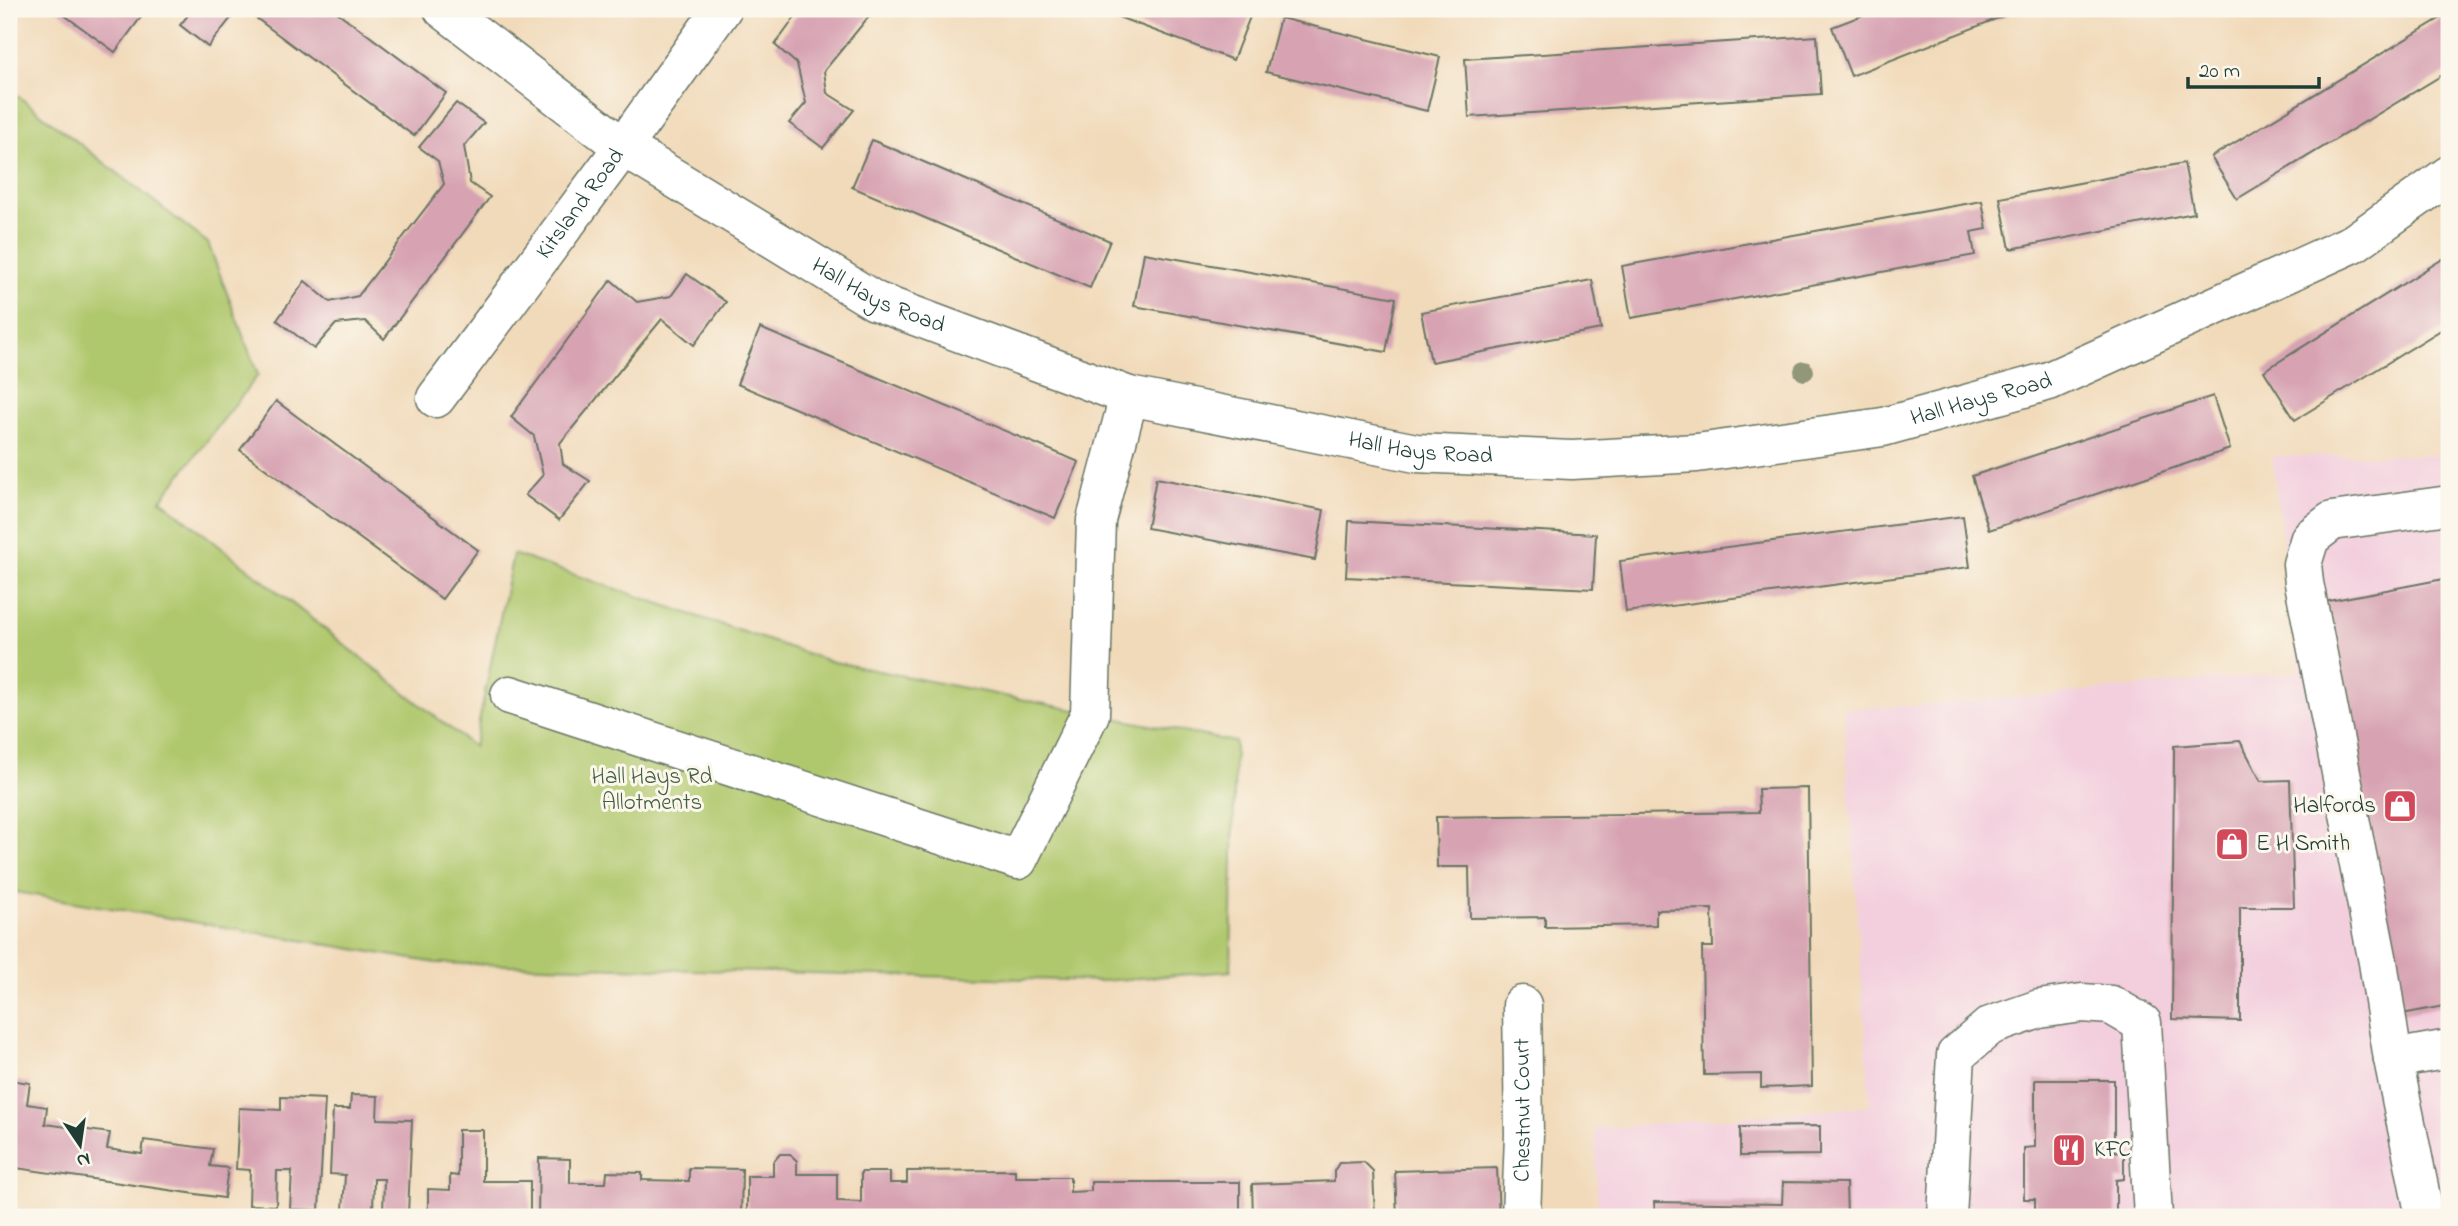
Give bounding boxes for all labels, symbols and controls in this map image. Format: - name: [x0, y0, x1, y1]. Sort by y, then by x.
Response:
- scale bar: [2188, 46, 2320, 90]
- text: 20 m: [2199, 57, 2240, 87]
- street label: Kitsland Road: [528, 141, 633, 266]
- street label: Hall Hays Road: [805, 249, 950, 342]
- street label: Hall Hays Road: [1907, 364, 2056, 435]
- street label: Hall Hays Road: [1345, 423, 1494, 473]
- park label: Hall Hays Rd Allotments: [592, 761, 713, 820]
- shop icon: Halfords: [2381, 787, 2419, 825]
- place label: Halfords: [2293, 790, 2376, 823]
- shop icon: E H Smith: [2213, 825, 2251, 863]
- place label: E H Smith: [2256, 828, 2350, 861]
- street label: Chestnut Court: [1506, 1038, 1541, 1183]
- north arrow: [46, 1110, 116, 1180]
- restaurant icon: KFC: [2050, 1131, 2088, 1169]
- place label: KFC: [2094, 1134, 2131, 1167]
- text: N: [74, 1145, 93, 1174]

